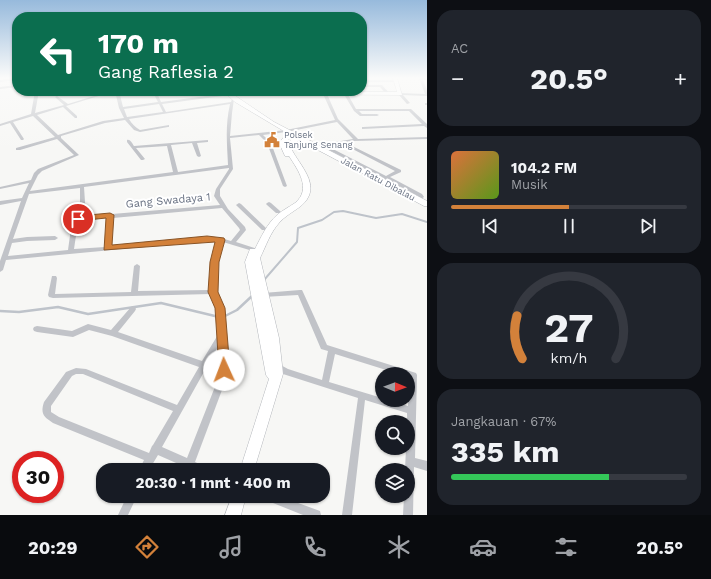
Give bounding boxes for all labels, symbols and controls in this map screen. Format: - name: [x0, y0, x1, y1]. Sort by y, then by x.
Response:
- text: 170 m: [98, 27, 179, 60]
- icon: left: [32, 28, 84, 80]
- text: AC: [451, 41, 468, 56]
- text: Gang Raflesia 2: [98, 61, 234, 82]
- text: 20.5°: [530, 61, 608, 96]
- text: −: [451, 66, 464, 91]
- text: +: [674, 66, 687, 91]
- place label: Polsek Tanjung Senang: [284, 130, 353, 150]
- public building icon: Polsek Tanjung Senang: [263, 131, 281, 149]
- street label: Jalan Ratu Dibalau: [339, 155, 417, 203]
- text: 104.2 FM: [511, 159, 577, 177]
- text: Musik: [511, 177, 548, 192]
- street label: Gang Swadaya 1: [125, 190, 211, 211]
- pin: [61, 202, 95, 236]
- icon: arrive: [67, 208, 89, 230]
- icon: previous: [479, 215, 501, 237]
- icon: pause: [558, 215, 580, 237]
- icon: next: [637, 215, 659, 237]
- text: 27: [544, 302, 594, 351]
- position arrow: [203, 349, 245, 391]
- text: km/h: [551, 349, 587, 365]
- north arrow: [375, 367, 415, 407]
- map controls: [375, 367, 415, 503]
- text: Jangkauan · 67%: [451, 414, 556, 429]
- button: search: [375, 415, 415, 455]
- text: 335 km: [451, 434, 560, 469]
- speed limit sign: 30: [12, 451, 64, 503]
- button: layers: [375, 463, 415, 503]
- text: 20:30 · 1 mnt · 400 m: [135, 474, 291, 492]
- icon: directions: [133, 533, 161, 561]
- icon: music: [217, 533, 245, 561]
- icon: phone: [301, 533, 329, 561]
- icon: climate: [385, 533, 413, 561]
- icon: car: [469, 533, 497, 561]
- icon: filters: [552, 533, 580, 561]
- text: 20:29: [28, 537, 77, 558]
- text: 20.5°: [636, 537, 683, 558]

